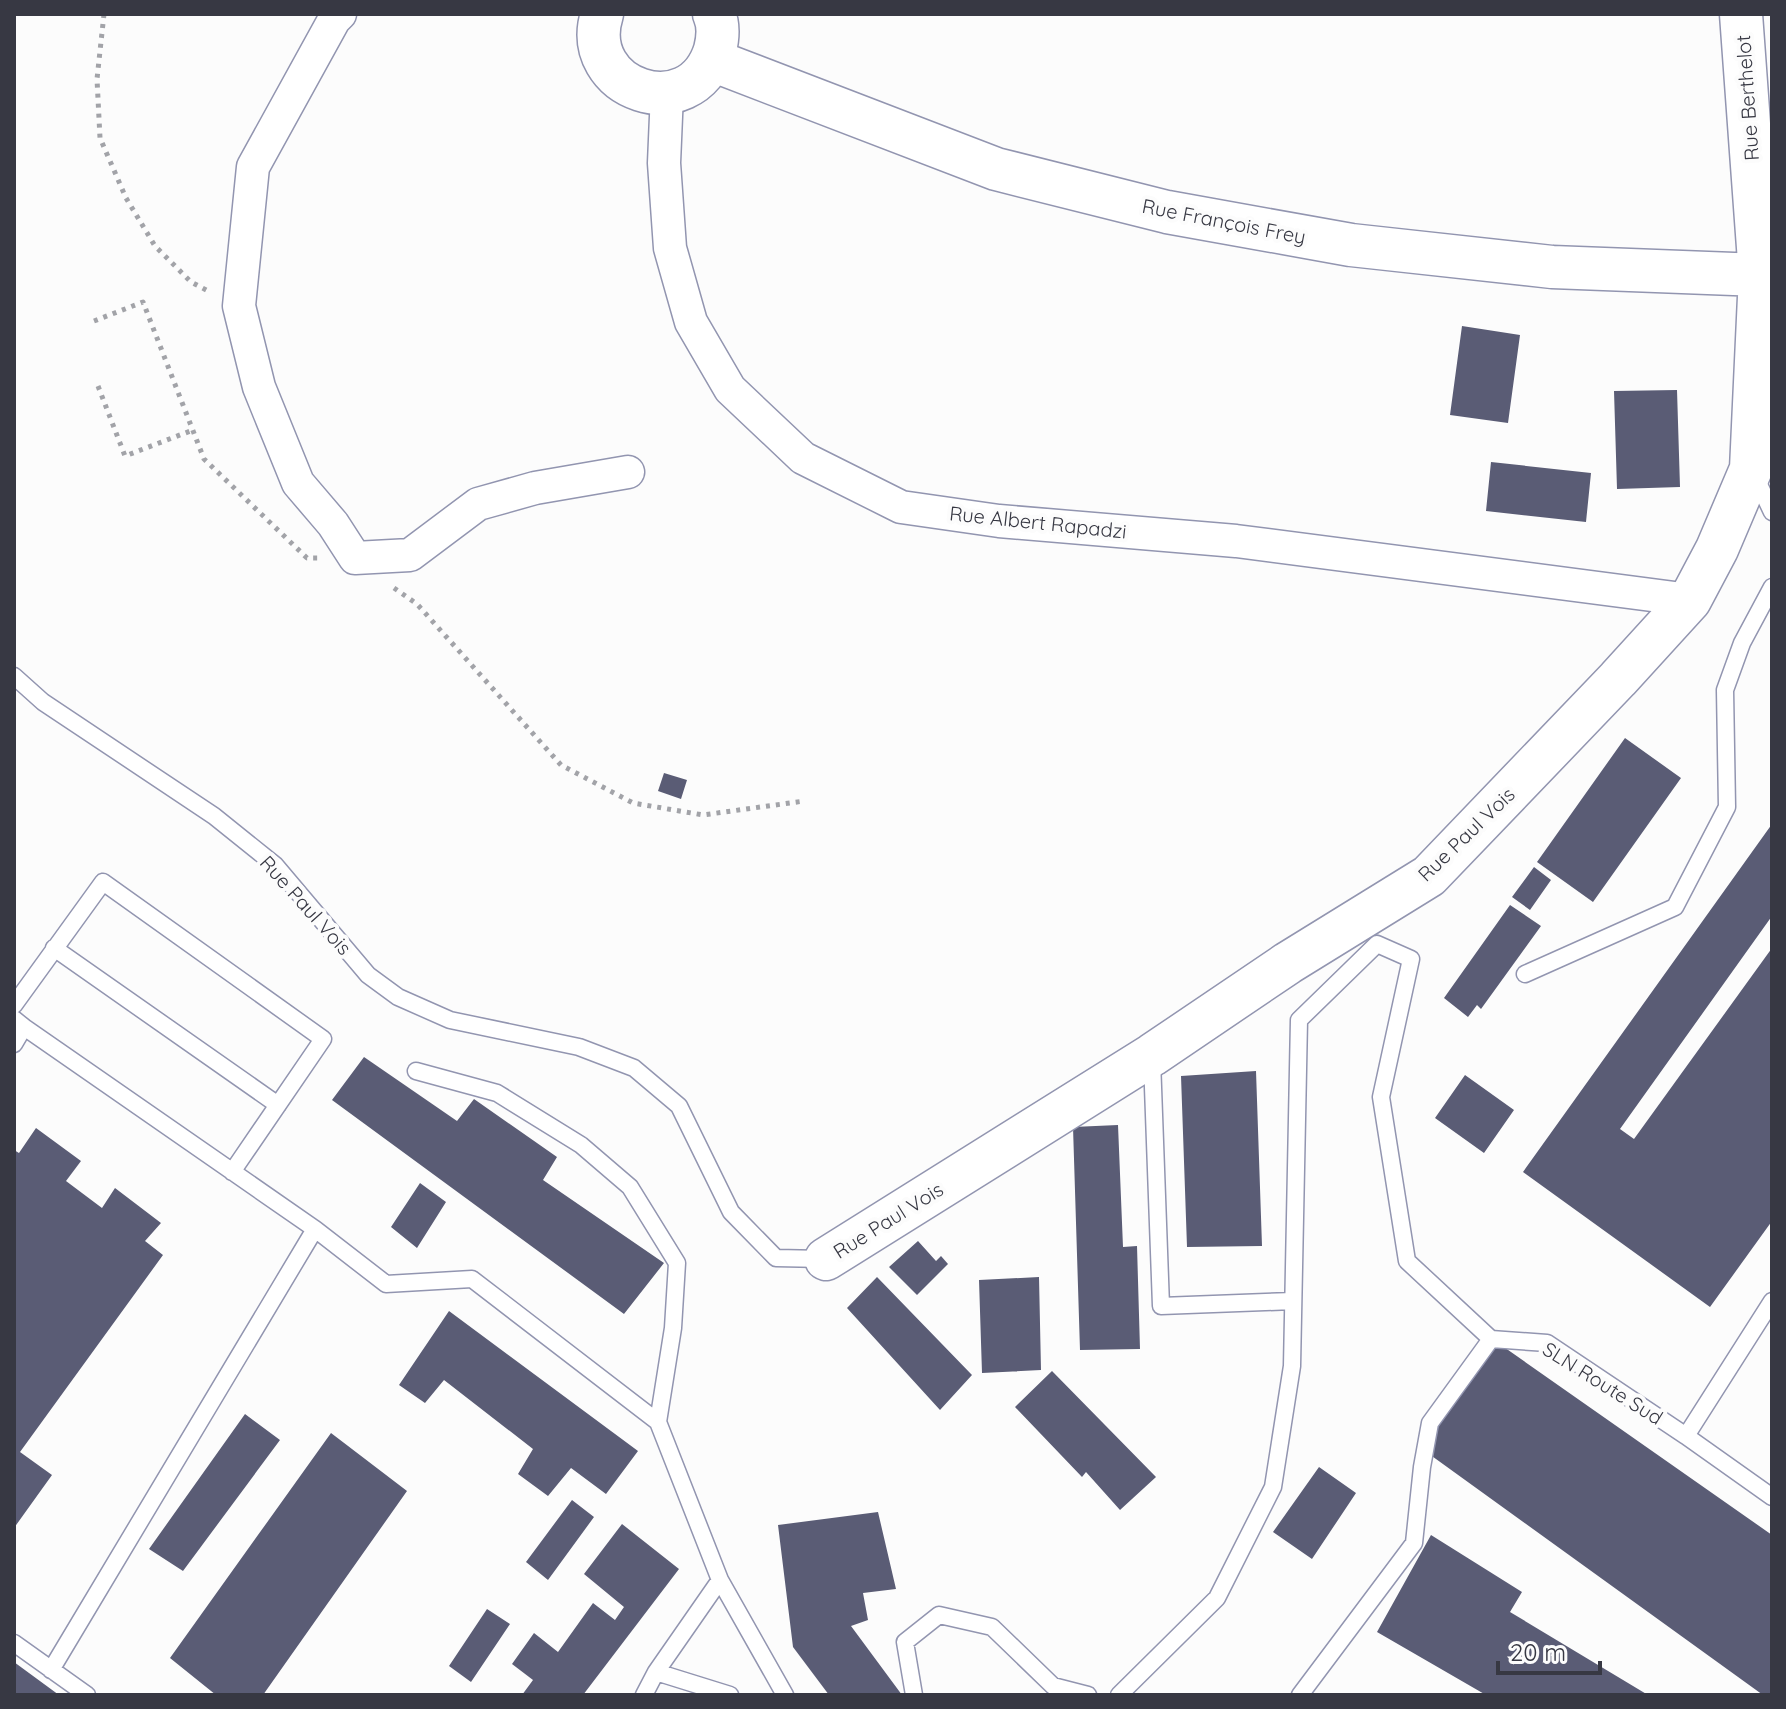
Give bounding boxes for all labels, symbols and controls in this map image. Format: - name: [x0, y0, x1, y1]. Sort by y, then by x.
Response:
- street label: Rue Berthelot: [1730, 34, 1764, 162]
- street label: Rue François Frey: [1140, 193, 1308, 249]
- street label: Rue Albert Rapadzi: [948, 500, 1128, 544]
- street label: Rue Paul Vois: [1412, 782, 1520, 886]
- street label: Rue Paul Vois: [255, 850, 357, 960]
- street label: Rue Paul Vois: [828, 1176, 948, 1264]
- street label: SLN Route Sud: [1538, 1336, 1668, 1430]
- scale bar: [1498, 1625, 1600, 1675]
- text: 20 m: [1510, 1637, 1566, 1667]

